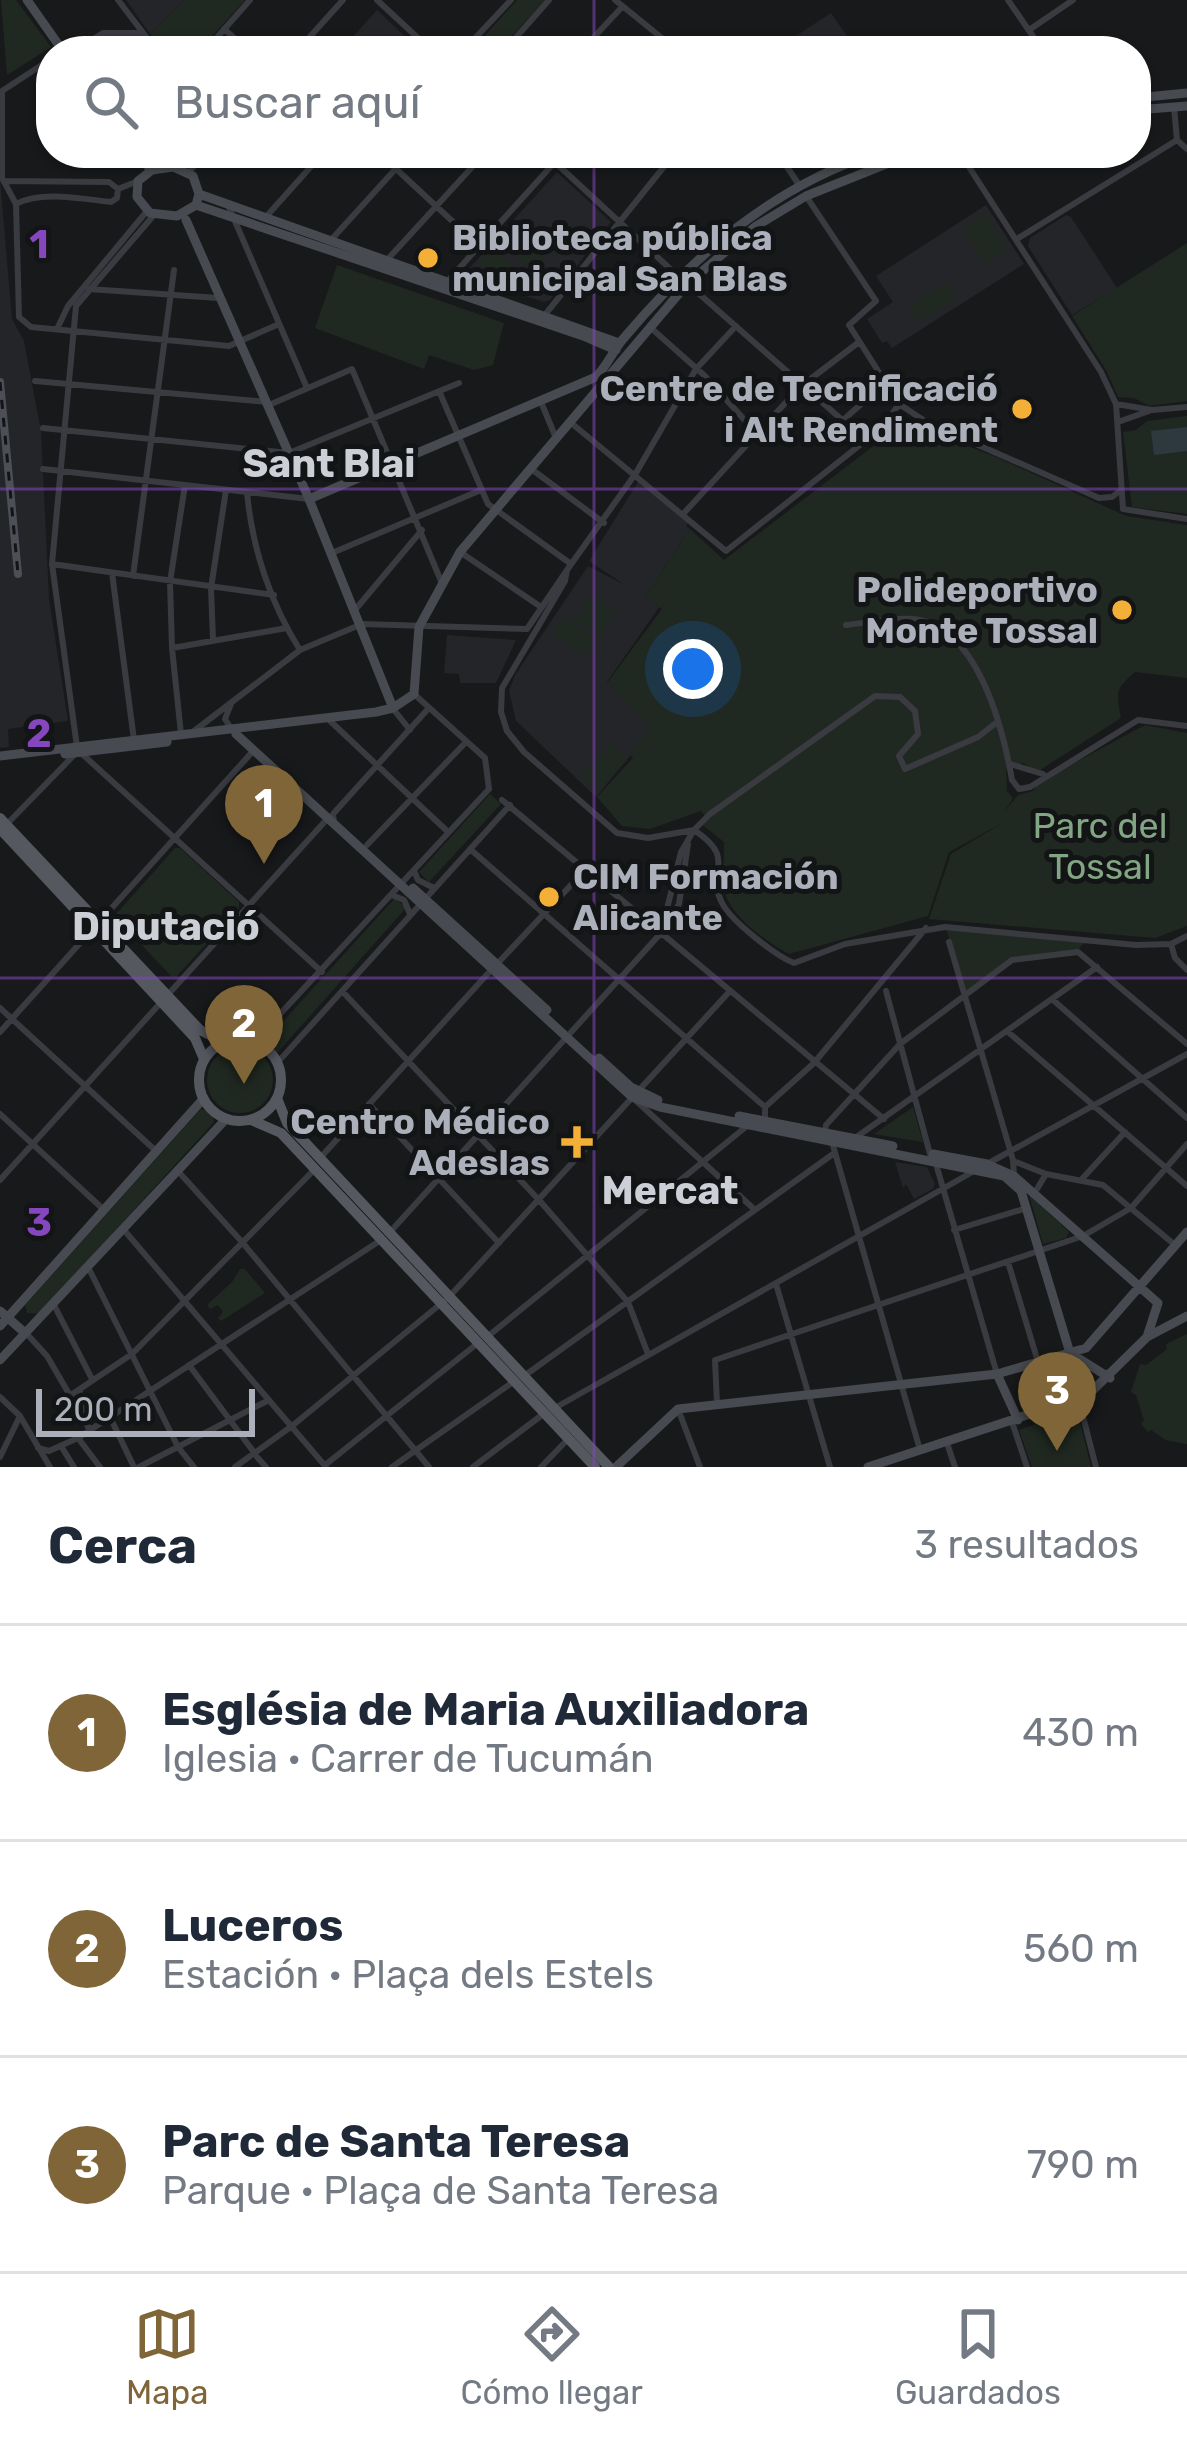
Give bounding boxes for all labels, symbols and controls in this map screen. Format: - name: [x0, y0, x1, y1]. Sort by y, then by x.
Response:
- search box: [36, 36, 1151, 168]
- icon: search: [78, 69, 144, 135]
- text: Buscar aquí: [174, 76, 421, 129]
- place label: Biblioteca pública municipal San Blas: [452, 216, 788, 300]
- text: 1: [29, 222, 49, 268]
- marker: Biblioteca pública municipal San Blas: [415, 245, 441, 271]
- place label: Centre de Tecnificació i Alt Rendiment: [599, 367, 998, 451]
- marker: Centre de Tecnificació i Alt Rendiment: [1009, 396, 1035, 422]
- district label: Sant Blai: [242, 441, 416, 487]
- place label: Polideportivo Monte Tossal: [856, 568, 1098, 652]
- marker: Polideportivo Monte Tossal: [1109, 597, 1135, 623]
- your location: [663, 639, 723, 699]
- text: 2: [26, 711, 52, 757]
- pin: 1: [225, 765, 303, 864]
- park label: Parc del Tossal: [1033, 804, 1167, 888]
- place label: CIM Formación Alicante: [573, 855, 839, 939]
- marker: CIM Formación Alicante: [536, 884, 562, 910]
- district label: Diputació: [72, 904, 260, 950]
- pin: 2: [205, 985, 283, 1084]
- place label: Centro Médico Adeslas: [290, 1100, 550, 1184]
- marker: Centro Médico Adeslas: [561, 1126, 593, 1158]
- district label: Mercat: [601, 1168, 739, 1214]
- text: 3: [26, 1200, 52, 1246]
- pin: 3: [1018, 1352, 1096, 1451]
- scale bar: [36, 1383, 255, 1436]
- text: 200 m: [54, 1390, 153, 1429]
- text: Cerca: [48, 1515, 197, 1576]
- text: 3 resultados: [915, 1522, 1139, 1568]
- text: Església de Maria Auxiliadora: [162, 1683, 809, 1736]
- text: 1: [77, 1710, 97, 1756]
- text: 430 m: [1022, 1710, 1139, 1756]
- text: Iglesia · Carrer de Tucumán: [162, 1736, 654, 1782]
- text: Luceros: [162, 1899, 343, 1952]
- text: 2: [74, 1926, 100, 1972]
- text: 560 m: [1023, 1926, 1139, 1972]
- text: Estación · Plaça dels Estels: [162, 1952, 654, 1998]
- text: Parc de Santa Teresa: [162, 2115, 630, 2168]
- text: 3: [74, 2142, 100, 2188]
- text: 790 m: [1027, 2142, 1139, 2188]
- text: Parque · Plaça de Santa Teresa: [162, 2168, 719, 2214]
- tab: Mapa: [126, 2301, 208, 2412]
- tab: Cómo llegar: [461, 2301, 643, 2412]
- tab: Guardados: [895, 2301, 1061, 2412]

